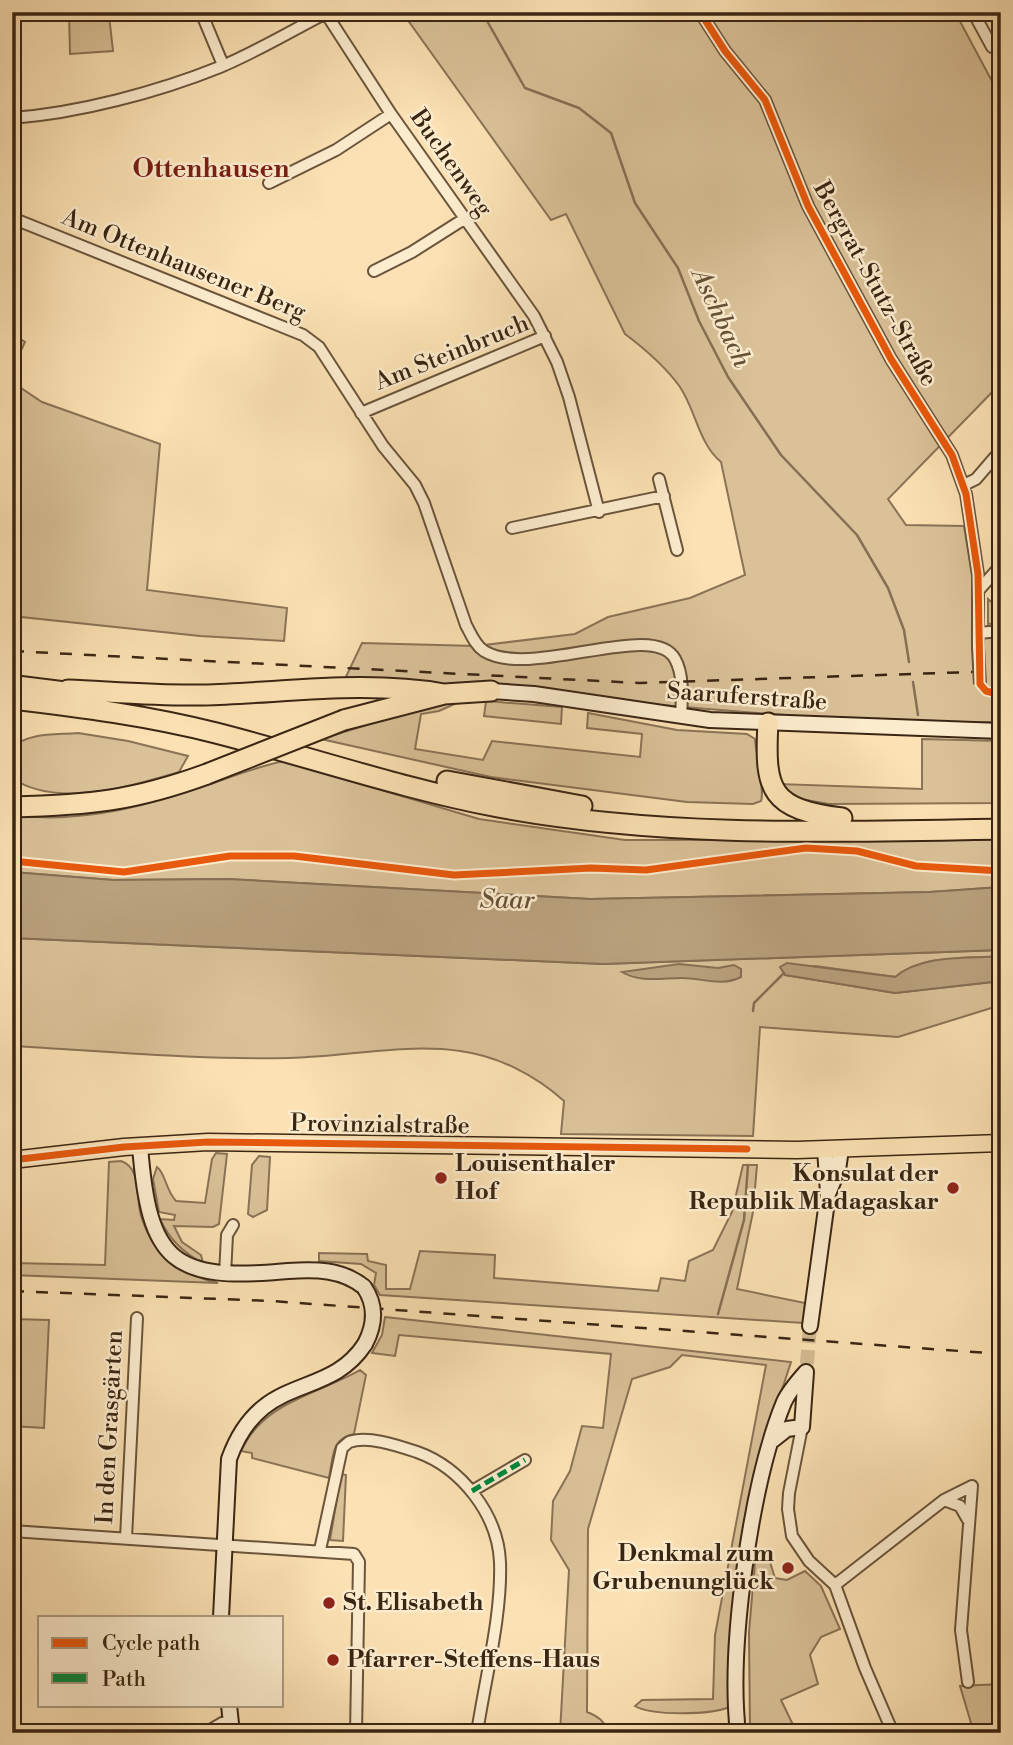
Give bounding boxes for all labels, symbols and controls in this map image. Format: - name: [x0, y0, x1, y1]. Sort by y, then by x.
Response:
- street label: Buchenweg: [403, 103, 499, 223]
- district label: Ottenhausen: [133, 153, 289, 185]
- street label: Bergrat-Stutz-Straße: [806, 176, 944, 392]
- street label: Am Ottenhausener Berg: [57, 202, 311, 328]
- water label: Aschbach: [683, 261, 758, 373]
- street label: Am Steinbruch: [370, 308, 533, 398]
- street label: Saaruferstraße: [666, 676, 828, 718]
- water label: Saar: [479, 884, 536, 916]
- street label: Provinzialstraße: [290, 1108, 470, 1142]
- place label: Louisenthaler Hof: [455, 1149, 616, 1207]
- place label: Konsulat der Republik Madagaskar: [689, 1159, 939, 1217]
- marker: Louisenthaler Hof: [433, 1170, 449, 1186]
- marker: Konsulat der Republik Madagaskar: [945, 1180, 961, 1196]
- street label: In den Grasgärten: [90, 1329, 130, 1525]
- place label: Denkmal zum Grubenunglück: [592, 1539, 775, 1597]
- marker: Denkmal zum Grubenunglück: [780, 1560, 796, 1576]
- place label: St. Elisabeth: [343, 1588, 484, 1618]
- marker: St. Elisabeth: [321, 1595, 337, 1611]
- legend: [38, 1616, 284, 1706]
- text: Cycle path: [102, 1631, 201, 1657]
- place label: Pfarrer-Steffens-Haus: [347, 1645, 600, 1675]
- marker: Pfarrer-Steffens-Haus: [325, 1652, 341, 1668]
- text: Path: [102, 1667, 147, 1693]

